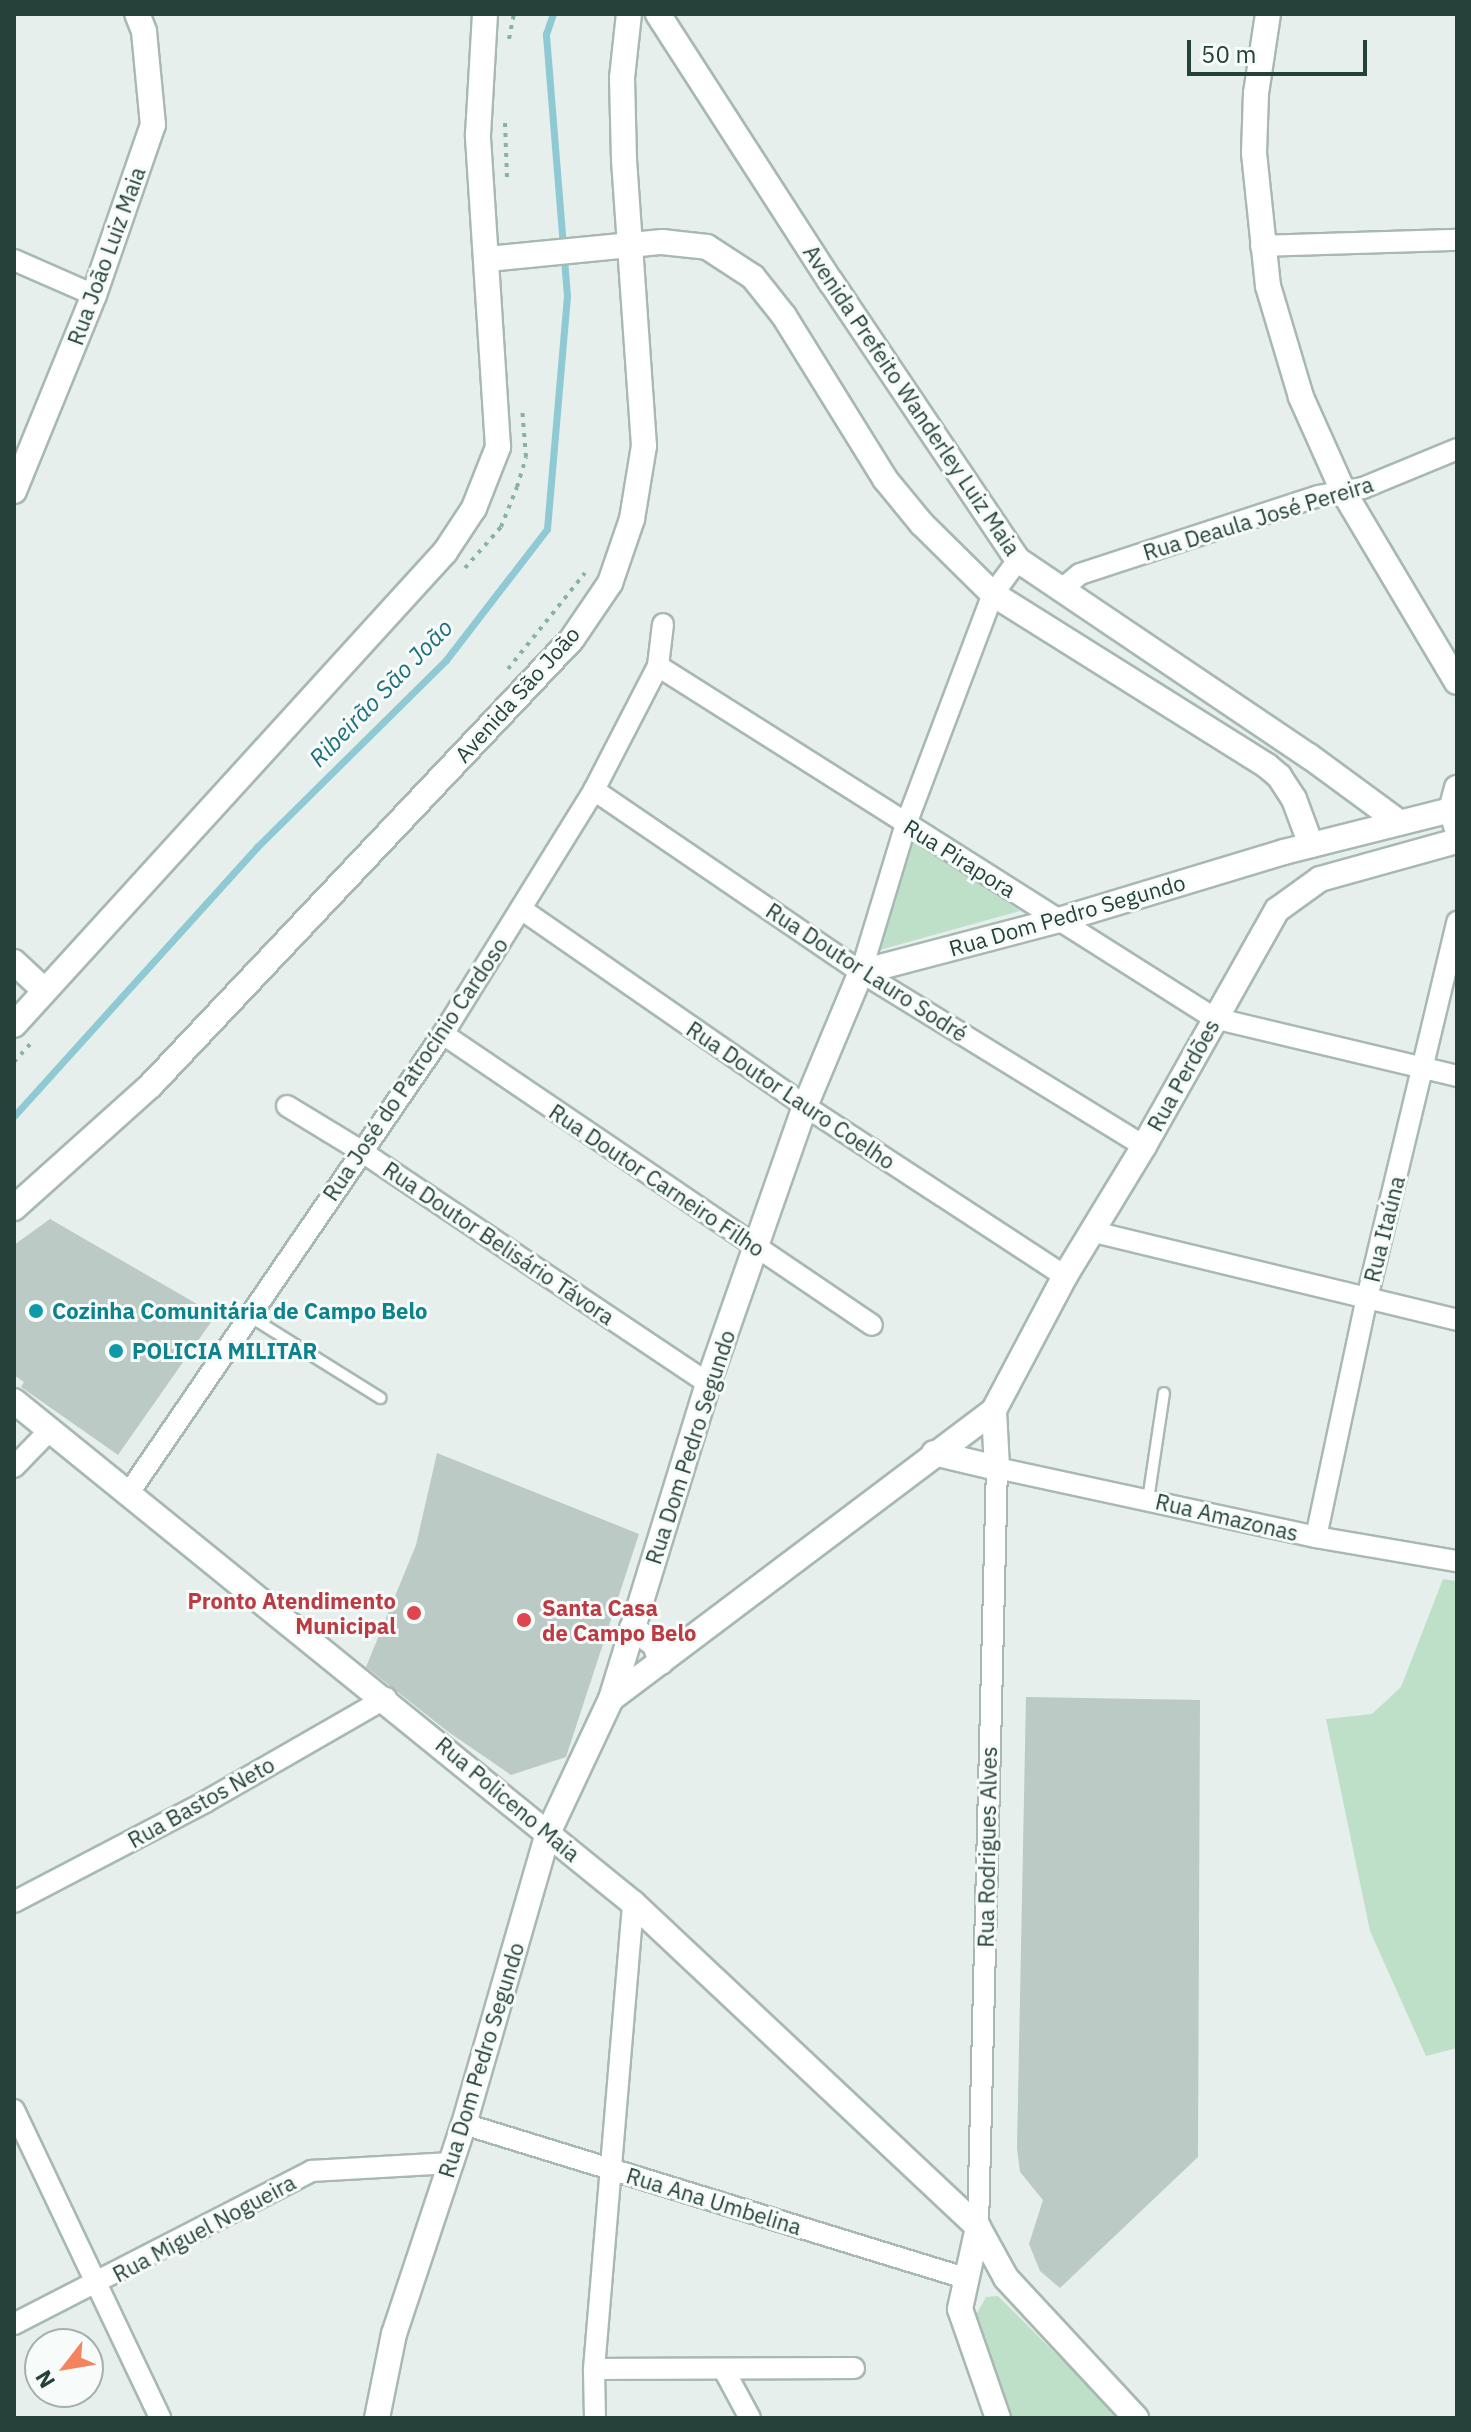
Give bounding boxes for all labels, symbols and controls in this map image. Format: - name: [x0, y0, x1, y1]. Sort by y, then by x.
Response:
- scale bar: [1191, 24, 1371, 74]
- text: 50 m: [1201, 38, 1256, 70]
- street label: Rua João Luiz Maia: [62, 163, 150, 349]
- street label: Avenida Prefeito Wanderley Luiz Maia: [798, 240, 1026, 560]
- street label: Rua Deaula José Pereira: [1140, 470, 1376, 566]
- water label: Ribeirão São João: [303, 613, 459, 773]
- street label: Avenida São João: [449, 621, 585, 767]
- street label: Rua Pirapora: [899, 813, 1021, 903]
- street label: Rua Dom Pedro Segundo: [946, 869, 1188, 961]
- street label: Rua Doutor Lauro Sodré: [761, 897, 973, 1047]
- street label: Rua José do Patrocínio Cardoso: [317, 932, 513, 1206]
- street label: Rua Perdões: [1141, 1014, 1225, 1136]
- street label: Rua Doutor Lauro Coelho: [682, 1015, 900, 1175]
- street label: Rua Doutor Carneiro Filho: [544, 1098, 770, 1262]
- street label: Rua Doutor Belisário Távora: [378, 1156, 620, 1330]
- street label: Rua Itaúna: [1358, 1173, 1410, 1285]
- place label: Cozinha Comunitária de Campo Belo: [52, 1298, 427, 1324]
- marker: Cozinha Comunitária de Campo Belo: [27, 1302, 45, 1320]
- street label: Rua Dom Pedro Segundo: [640, 1327, 740, 1567]
- place label: POLICIA MILITAR: [132, 1338, 317, 1364]
- marker: POLICIA MILITAR: [107, 1342, 125, 1360]
- street label: Rua Amazonas: [1153, 1488, 1301, 1546]
- place label: Pronto Atendimento Municipal: [188, 1587, 396, 1638]
- place label: Santa Casa de Campo Belo: [542, 1594, 697, 1646]
- marker: Pronto Atendimento Municipal: [403, 1602, 425, 1624]
- marker: Santa Casa de Campo Belo: [513, 1609, 535, 1631]
- street label: Rua Policeno Maia: [431, 1731, 585, 1867]
- street label: Rua Rodrigues Alves: [972, 1746, 1002, 1948]
- street label: Rua Bastos Neto: [123, 1751, 279, 1853]
- street label: Rua Dom Pedro Segundo: [433, 1939, 529, 2181]
- street label: Rua Ana Umbelina: [623, 2162, 805, 2240]
- street label: Rua Miguel Nogueira: [108, 2169, 300, 2287]
- north arrow: [24, 2328, 104, 2408]
- text: N: [28, 2365, 61, 2394]

